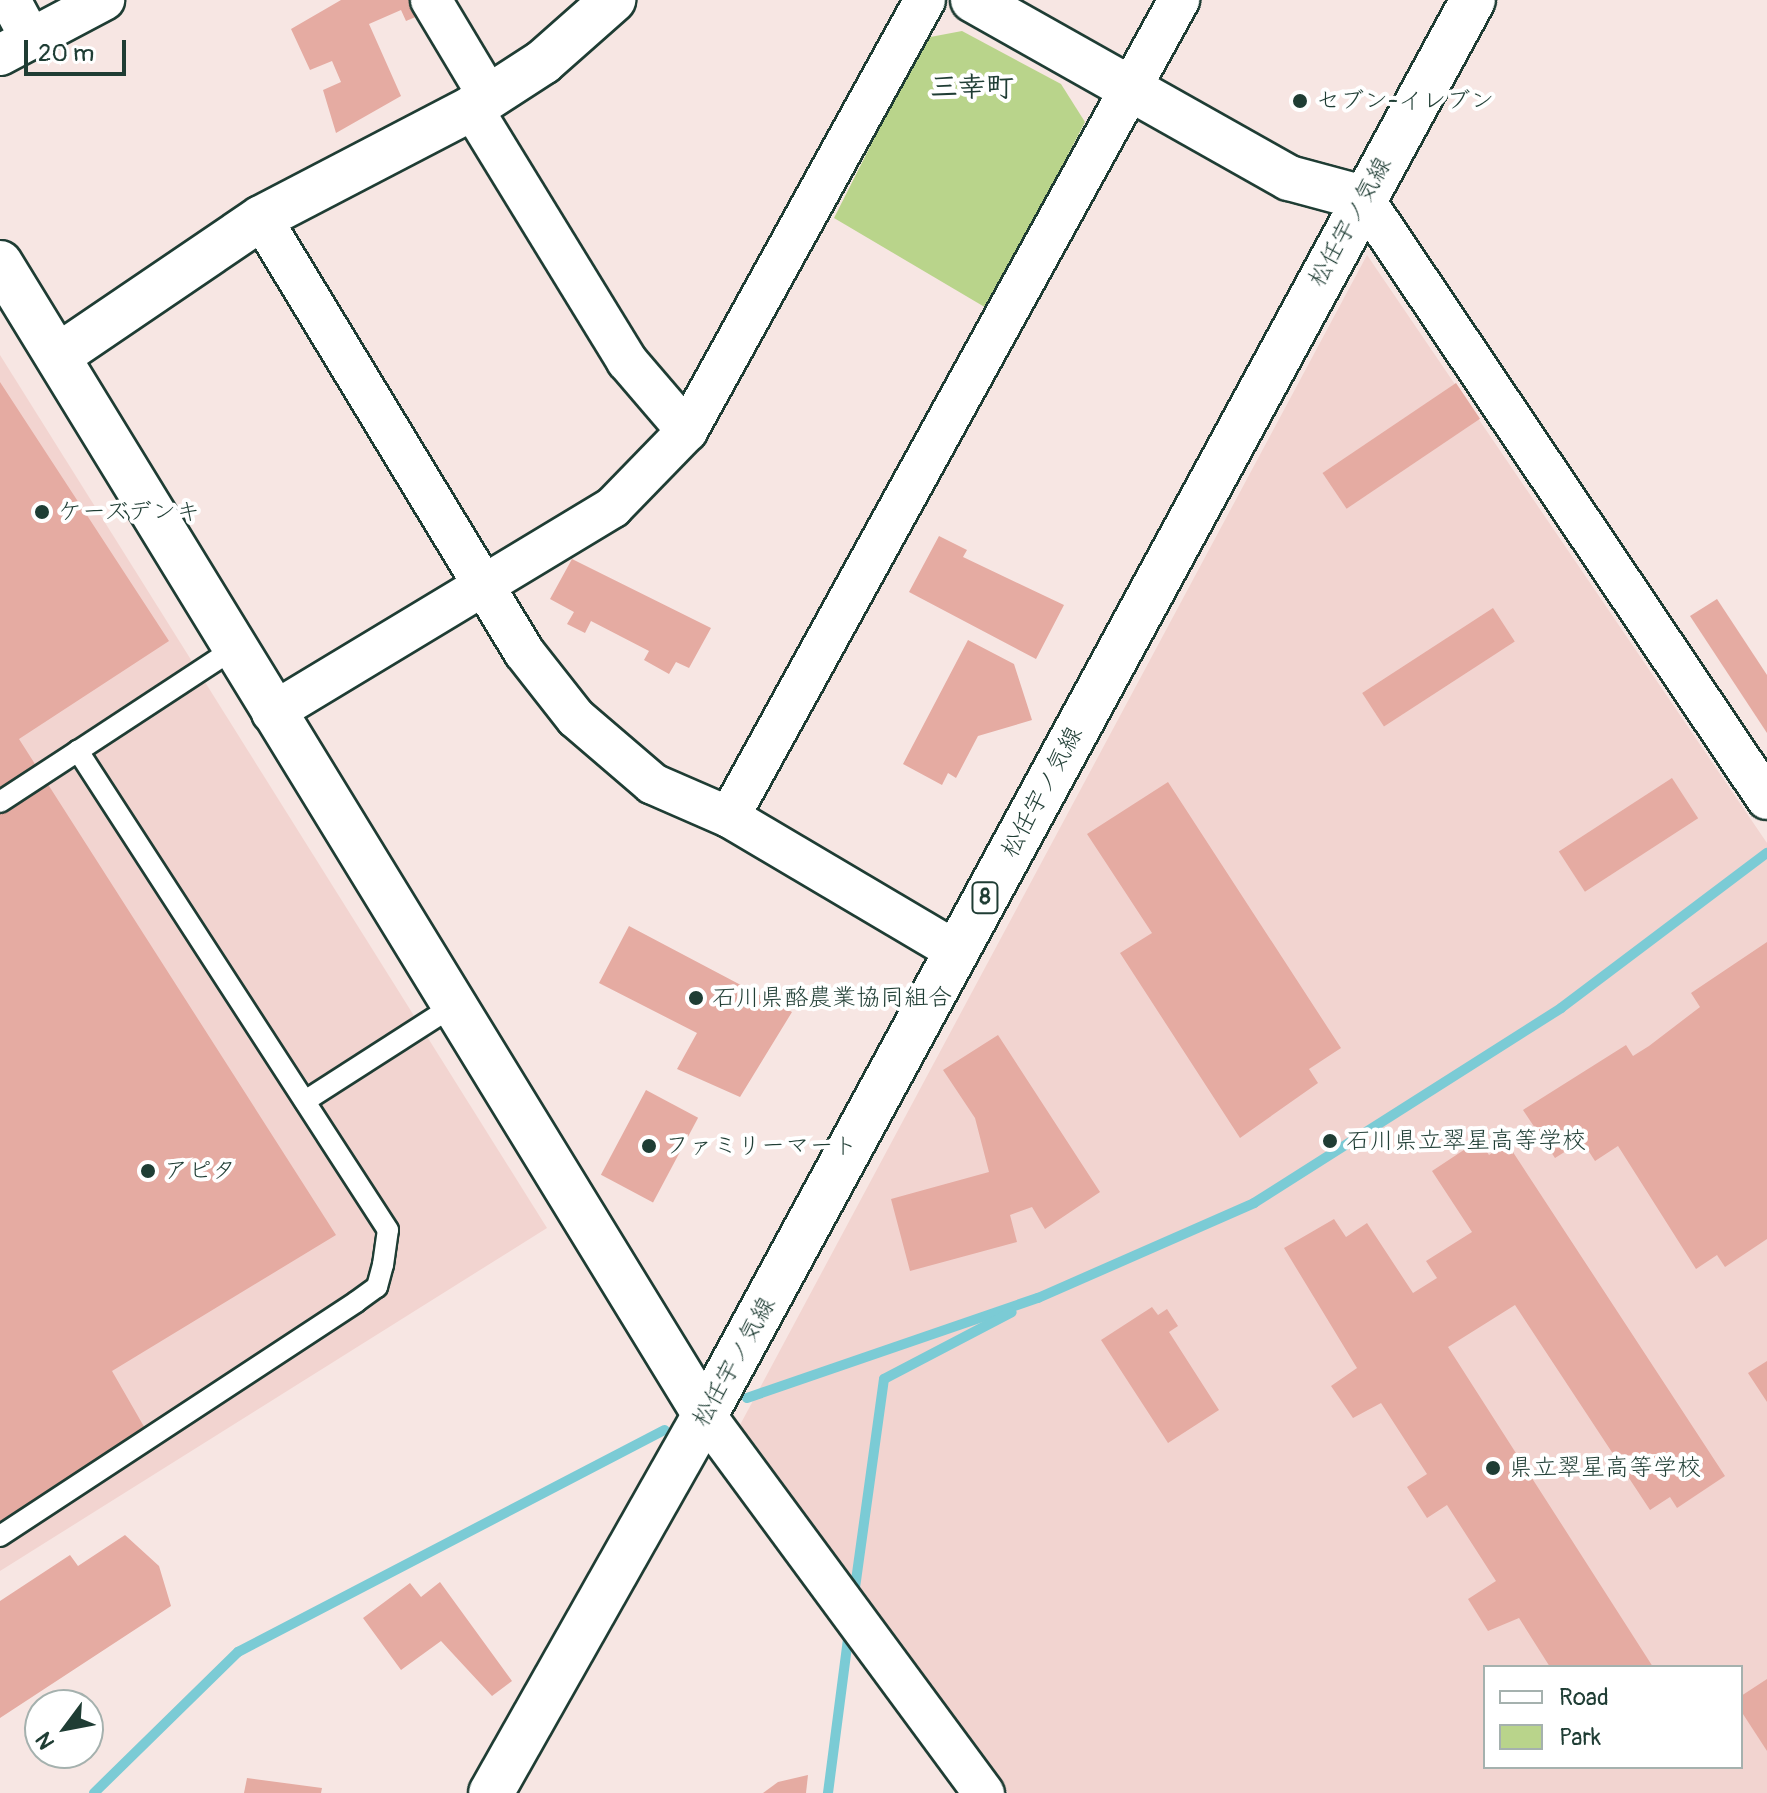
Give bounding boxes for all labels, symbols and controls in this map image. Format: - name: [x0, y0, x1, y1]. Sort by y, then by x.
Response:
- scale bar: [28, 24, 130, 74]
- text: 20 m: [38, 39, 94, 68]
- district label: 三幸町: [930, 71, 1014, 105]
- place label: セブン-イレブン: [1316, 87, 1494, 115]
- marker: セブン-イレブン: [1291, 92, 1309, 110]
- street label: 松任宇ノ気線: [1302, 152, 1398, 292]
- place label: ケーズデンキ: [58, 498, 202, 526]
- marker: ケーズデンキ: [33, 503, 51, 521]
- street label: 松任宇ノ気線: [995, 722, 1089, 862]
- road number: 8: [971, 880, 999, 916]
- place label: 石川県酪農業協同組合: [712, 984, 952, 1012]
- marker: 石川県酪農業協同組合: [687, 989, 705, 1007]
- place label: 石川県立翠星高等学校: [1346, 1127, 1586, 1155]
- place label: ファミリーマート: [665, 1132, 857, 1160]
- marker: 石川県立翠星高等学校: [1321, 1132, 1339, 1150]
- marker: ファミリーマート: [640, 1137, 658, 1155]
- place label: アピタ: [164, 1157, 236, 1185]
- marker: アピタ: [139, 1162, 157, 1180]
- street label: 松任宇ノ気線: [686, 1292, 782, 1432]
- place label: 県立翠星高等学校: [1509, 1454, 1701, 1482]
- marker: 県立翠星高等学校: [1484, 1459, 1502, 1477]
- legend: [1483, 1665, 1743, 1769]
- text: Road: [1559, 1683, 1609, 1712]
- north arrow: [24, 1689, 104, 1769]
- text: Park: [1559, 1723, 1601, 1752]
- text: N: [30, 1727, 61, 1754]

